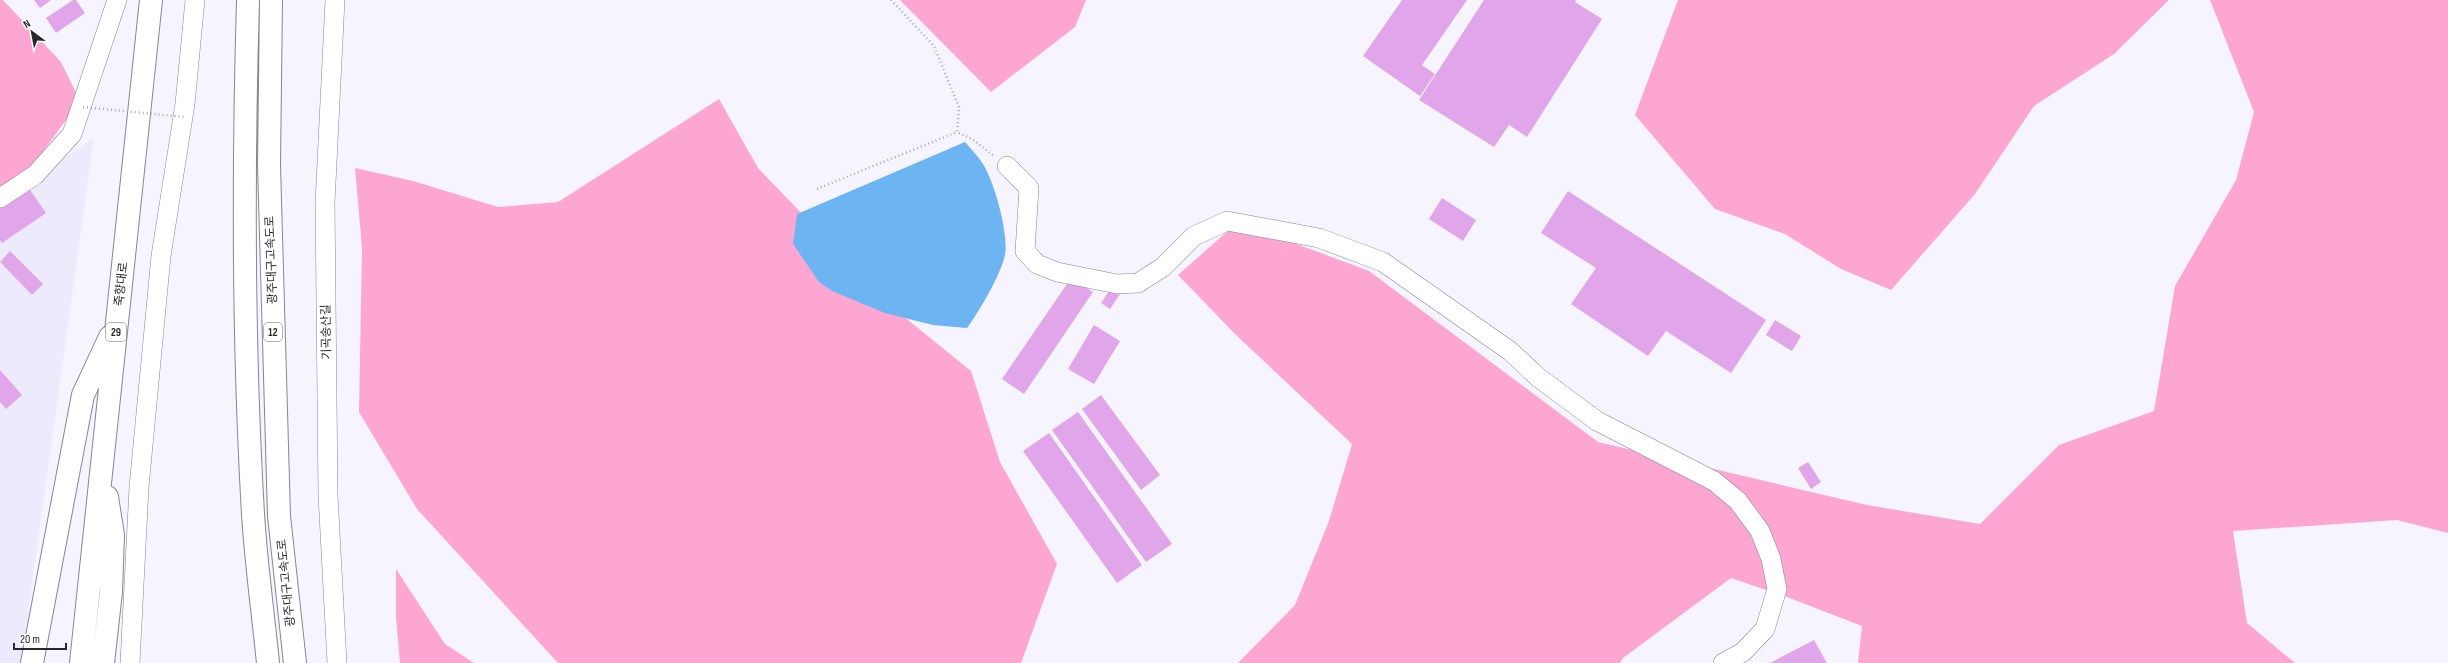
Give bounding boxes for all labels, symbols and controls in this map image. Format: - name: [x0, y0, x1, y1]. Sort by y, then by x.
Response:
- north arrow: [12, 12, 52, 52]
- text: N: [21, 17, 33, 31]
- street label: 광주대구고속도로: [262, 216, 281, 304]
- street label: 죽향대로: [112, 261, 131, 307]
- street label: 기곡송산길: [319, 304, 334, 360]
- road number: 29: [106, 323, 126, 341]
- road number: 12: [264, 323, 282, 341]
- street label: 광주대구고속도로: [274, 538, 299, 628]
- scale bar: [14, 625, 66, 651]
- text: 20 m: [20, 632, 40, 647]

